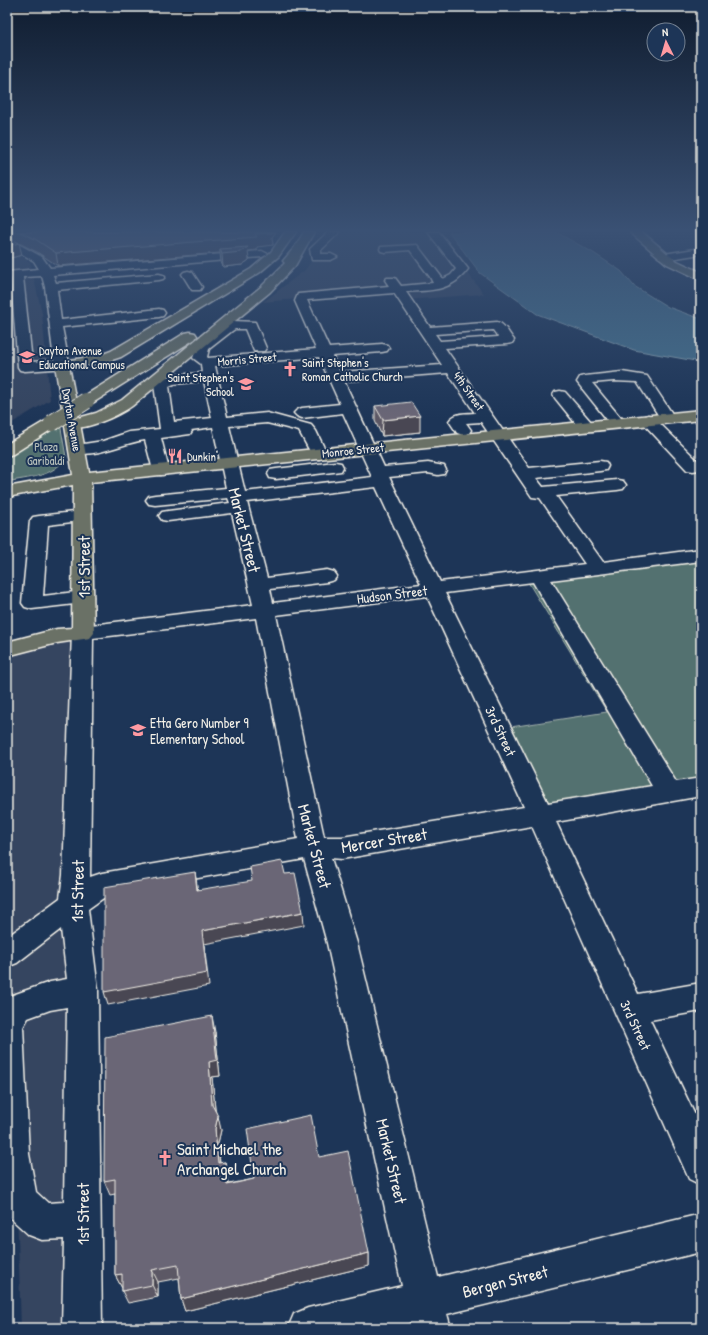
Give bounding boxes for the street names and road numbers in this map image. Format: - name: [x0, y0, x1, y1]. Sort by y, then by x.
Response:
- street label: Morris Street: [217, 348, 278, 370]
- street label: 4th Street: [449, 368, 489, 415]
- street label: Dayton Avenue: [58, 387, 86, 453]
- street label: Monroe Street: [321, 438, 386, 462]
- street label: Market Street: [223, 485, 267, 576]
- street label: 1st Street: [72, 535, 95, 598]
- street label: Hudson Street: [356, 580, 428, 608]
- street label: 3rd Street: [481, 703, 521, 759]
- street label: Market Street: [293, 801, 338, 892]
- street label: Mercer Street: [339, 822, 430, 858]
- street label: 1st Street: [65, 859, 89, 922]
- street label: 3rd Street: [616, 997, 656, 1053]
- street label: Market Street: [371, 1116, 413, 1207]
- street label: 1st Street: [71, 1182, 94, 1245]
- street label: Bergen Street: [460, 1259, 551, 1303]

